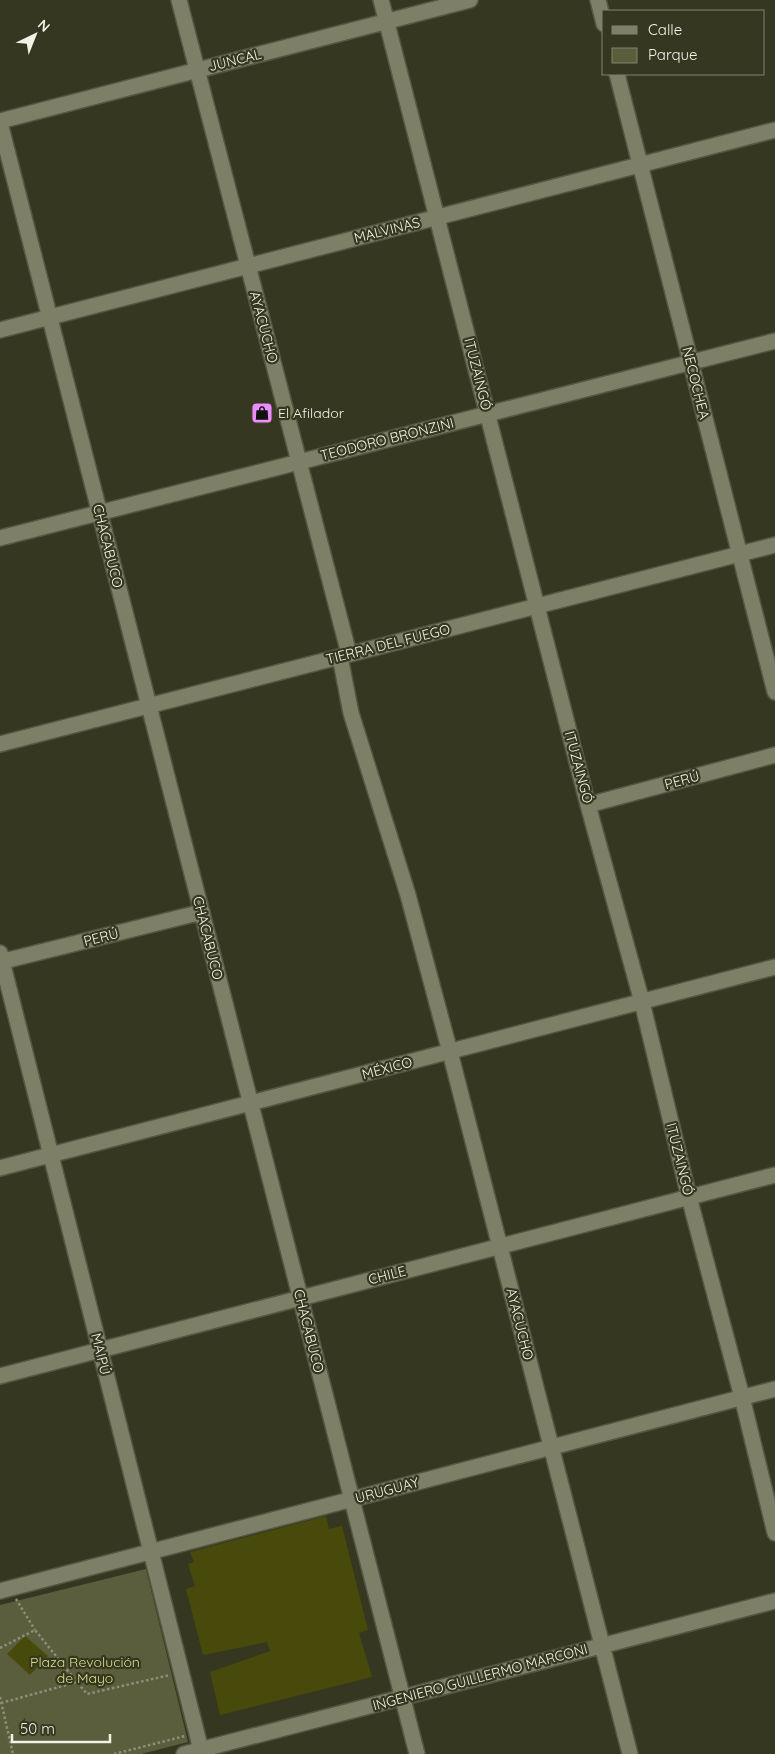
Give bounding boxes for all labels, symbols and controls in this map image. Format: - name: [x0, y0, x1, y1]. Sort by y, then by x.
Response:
- north arrow: [10, 10, 60, 60]
- legend: [602, 10, 765, 75]
- text: N: [34, 15, 54, 36]
- text: Calle: [648, 20, 682, 39]
- street label: JUNCAL: [207, 45, 264, 75]
- text: Parque: [648, 45, 698, 64]
- street label: MALVINAS: [352, 213, 422, 247]
- street label: AYACUCHO: [246, 289, 282, 365]
- street label: ITUZAINGÓ: [460, 336, 496, 412]
- street label: NECOCHEA: [678, 345, 714, 421]
- shop icon: El Afilador: [250, 401, 274, 425]
- place label: El Afilador: [278, 404, 345, 422]
- street label: TEODORO BRONZINI: [318, 414, 456, 464]
- street label: CHACABUCO: [89, 502, 127, 590]
- street label: TIERRA DEL FUEGO: [324, 620, 452, 668]
- street label: ITUZAINGÓ: [561, 729, 597, 805]
- street label: PERÚ: [662, 767, 702, 793]
- street label: CHACABUCO: [189, 894, 227, 982]
- street label: PERÚ: [82, 924, 120, 950]
- street label: MÉXICO: [360, 1053, 414, 1083]
- street label: ITUZAINGÓ: [662, 1121, 698, 1197]
- street label: CHILE: [366, 1262, 408, 1288]
- street label: AYACUCHO: [502, 1286, 538, 1362]
- street label: CHACABUCO: [290, 1287, 328, 1375]
- street label: MAIPÚ: [87, 1331, 115, 1377]
- street label: URUGUAY: [353, 1473, 421, 1507]
- street label: INGENIERO GUILLERMO MARCONI: [371, 1640, 589, 1714]
- park label: Plaza Revolución de Mayo: [30, 1653, 140, 1687]
- scale bar: [12, 1712, 110, 1744]
- text: 50 m: [20, 1719, 55, 1738]

